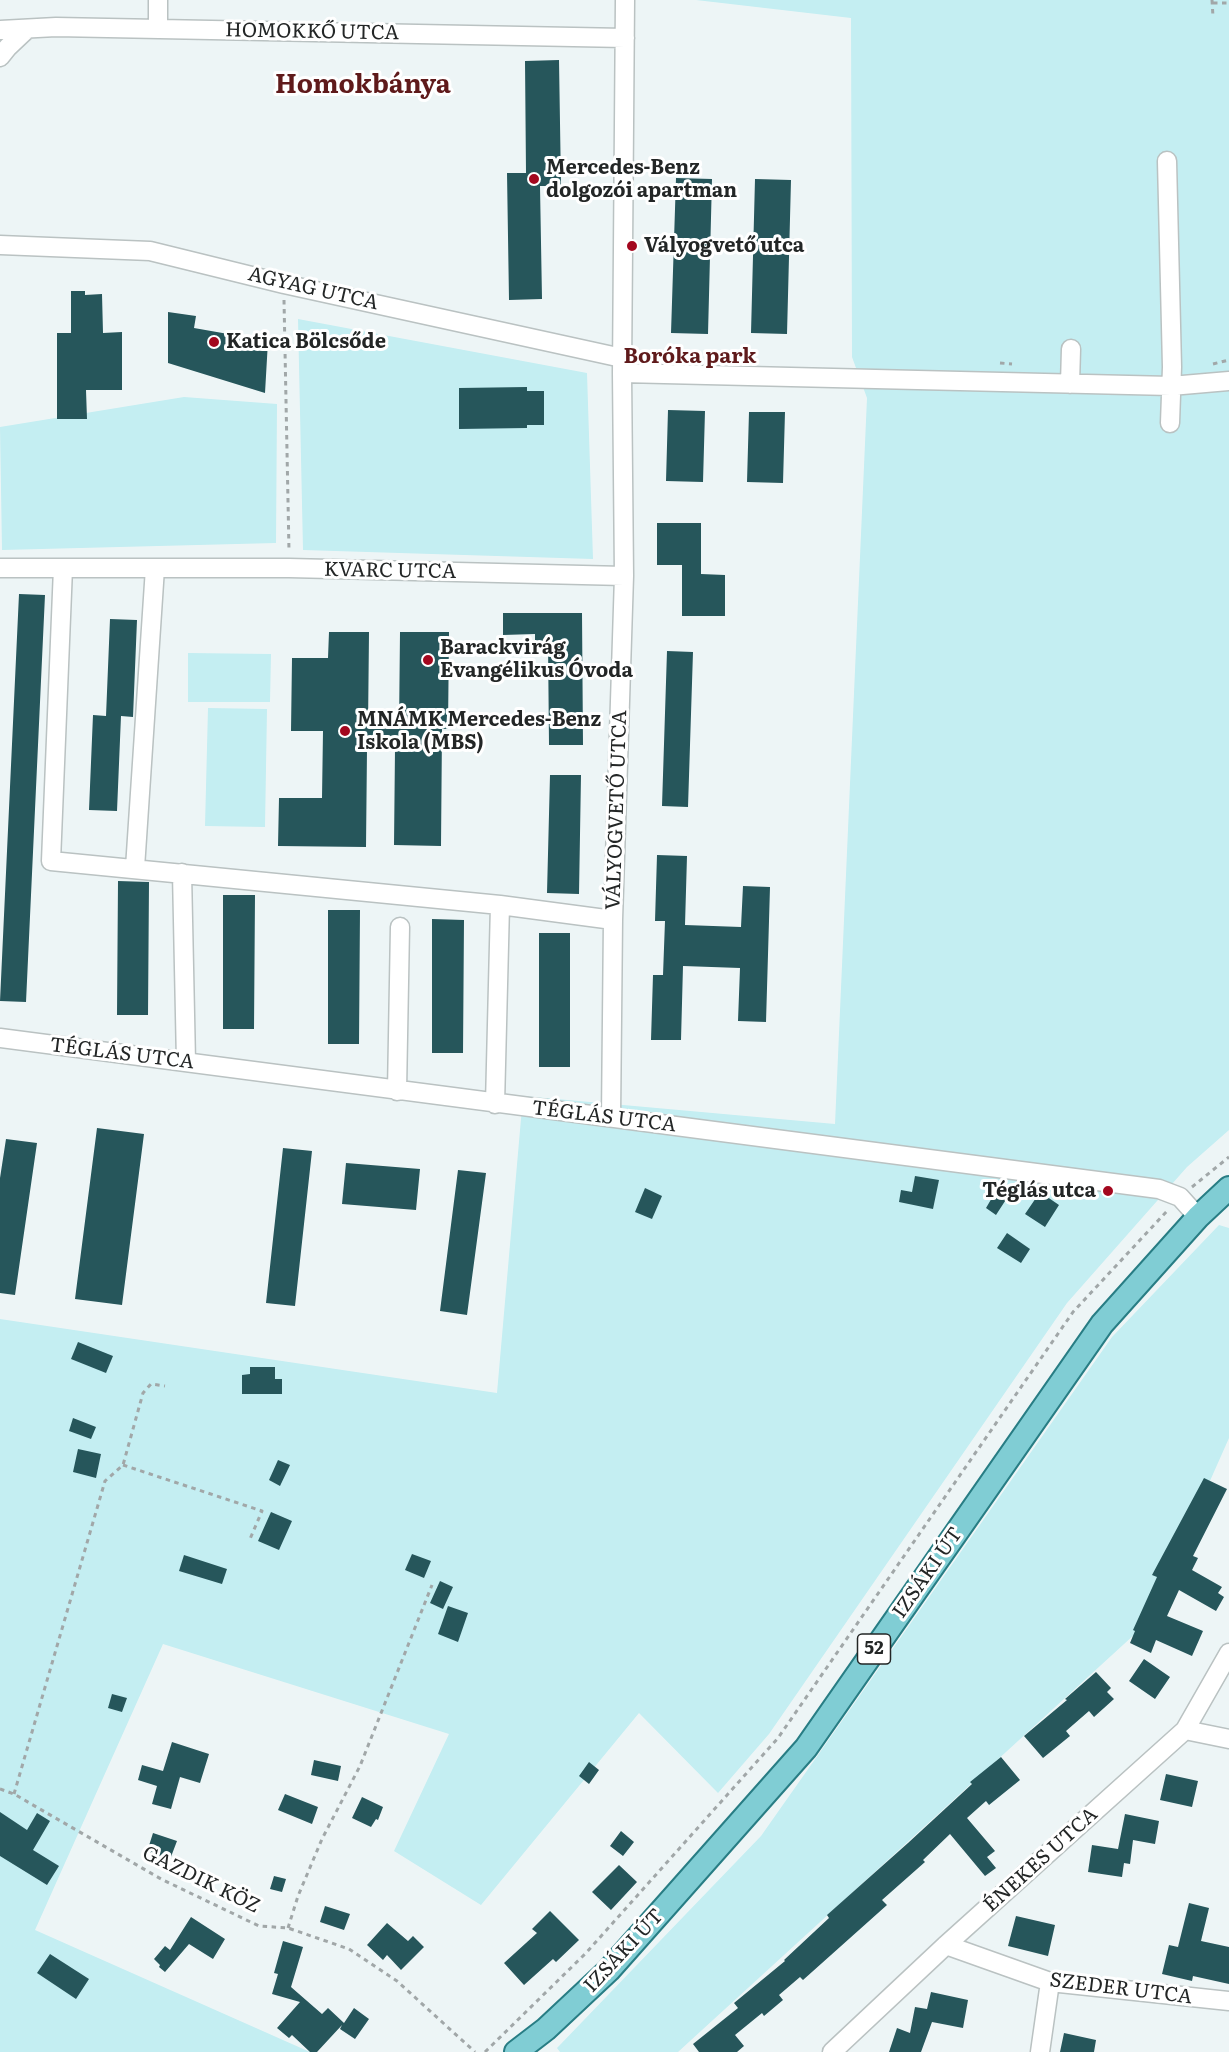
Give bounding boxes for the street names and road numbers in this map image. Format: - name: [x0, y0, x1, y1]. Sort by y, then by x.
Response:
- street label: HOMOKKŐ UTCA: [225, 18, 399, 46]
- street label: AGYAG UTCA: [246, 262, 380, 316]
- street label: KVARC UTCA: [324, 558, 456, 584]
- street label: VÁLYOGVETŐ UTCA: [602, 710, 632, 910]
- street label: TÉGLÁS UTCA: [49, 1033, 195, 1075]
- street label: TÉGLÁS UTCA: [531, 1096, 677, 1138]
- street label: IZSÁKI ÚT: [888, 1523, 968, 1623]
- road number: 52: [858, 1634, 890, 1664]
- street label: ÉNEKES UTCA: [979, 1803, 1103, 1917]
- street label: GAZDIK KÖZ: [138, 1841, 264, 1919]
- street label: IZSÁKI ÚT: [579, 1904, 669, 1998]
- street label: SZEDER UTCA: [1048, 1968, 1194, 2010]

